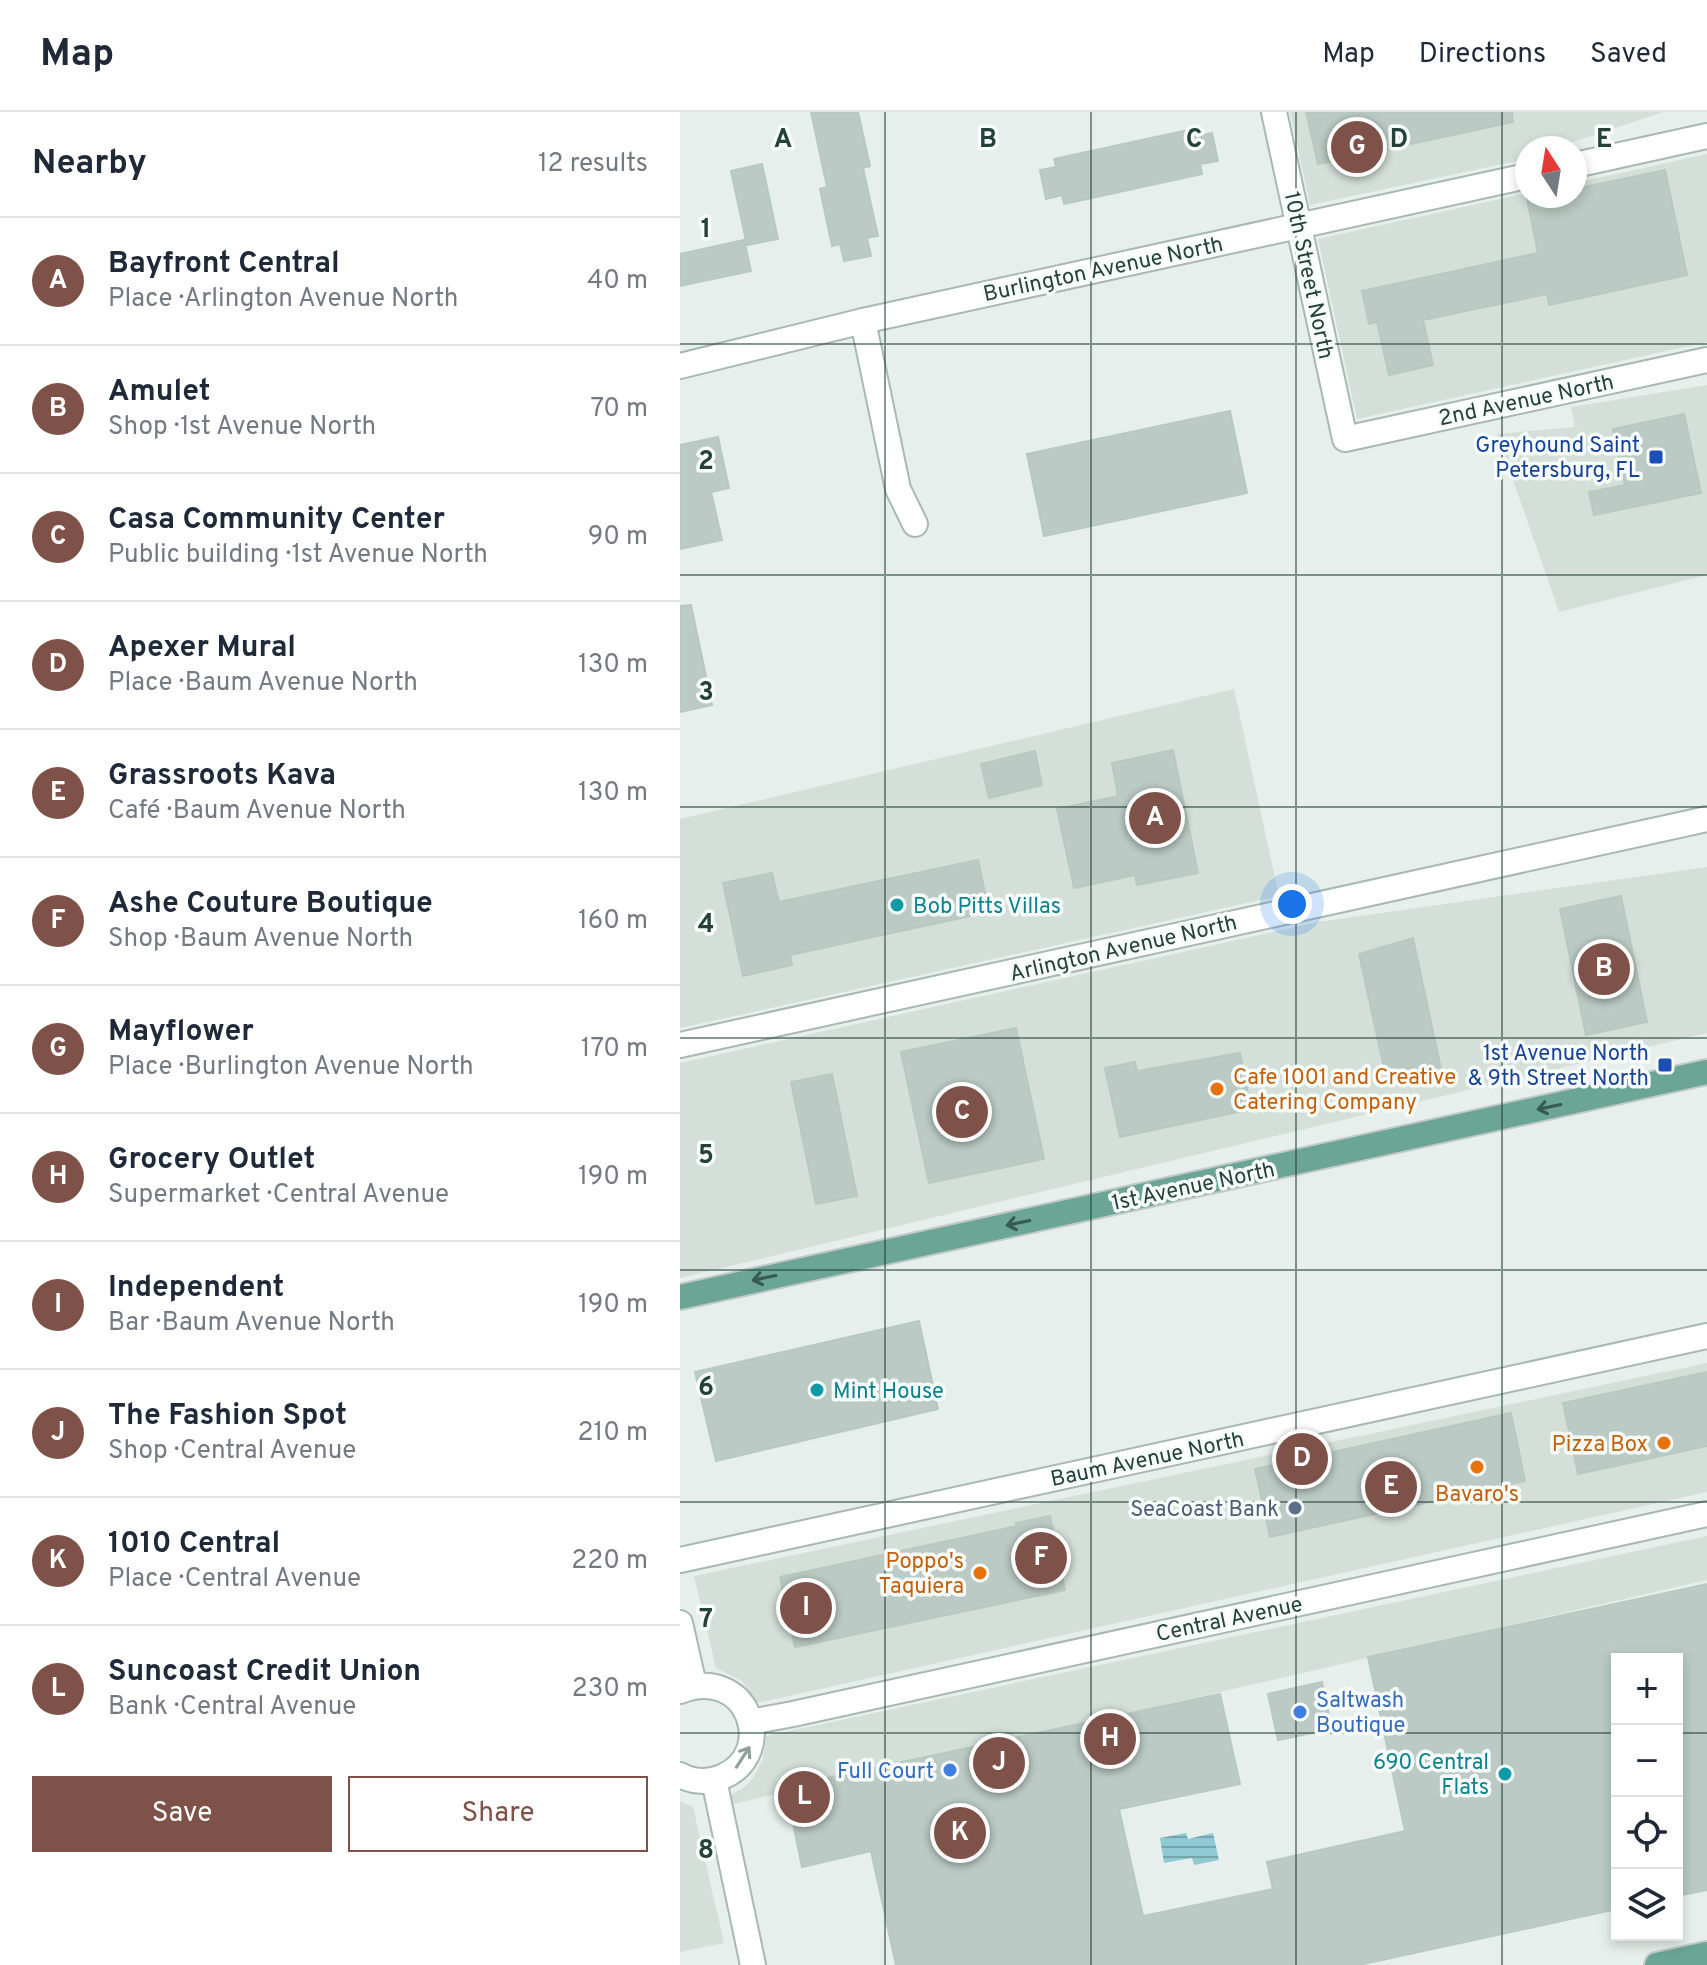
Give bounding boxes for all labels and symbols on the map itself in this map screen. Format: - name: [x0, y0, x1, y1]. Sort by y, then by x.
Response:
- pin: G: [1331, 117, 1383, 177]
- text: A: [774, 124, 792, 157]
- text: B: [979, 124, 997, 157]
- text: C: [1186, 124, 1202, 157]
- text: D: [1390, 124, 1408, 157]
- text: E: [1596, 124, 1612, 157]
- north arrow: [1515, 136, 1587, 208]
- street label: 10th Street North: [1277, 189, 1338, 362]
- text: 1: [701, 214, 711, 247]
- street label: Burlington Avenue North: [981, 232, 1226, 309]
- street label: 2nd Avenue North: [1436, 370, 1617, 433]
- place label: Greyhound Saint Petersburg, FL: [1475, 433, 1640, 485]
- text: 2: [698, 446, 714, 479]
- marker: Greyhound Saint Petersburg, FL: [1647, 448, 1665, 466]
- text: 3: [698, 677, 714, 710]
- pin: A: [1129, 788, 1181, 848]
- your location: [1272, 884, 1312, 924]
- place label: Bob Pitts Villas: [913, 894, 1061, 921]
- marker: Bob Pitts Villas: [888, 896, 906, 914]
- text: 4: [698, 909, 714, 942]
- street label: Arlington Avenue North: [1007, 910, 1240, 989]
- pin: B: [1578, 939, 1630, 999]
- place label: 1st Avenue North & 9th Street North: [1468, 1041, 1649, 1093]
- marker: 1st Avenue North & 9th Street North: [1656, 1056, 1674, 1074]
- place label: Cafe 1001 and Creative Catering Company: [1233, 1065, 1456, 1117]
- marker: Cafe 1001 and Creative Catering Company: [1208, 1080, 1226, 1098]
- pin: C: [936, 1082, 988, 1142]
- one-way arrow: [1536, 1100, 1562, 1115]
- text: 5: [698, 1140, 714, 1173]
- street label: 1st Avenue North: [1109, 1157, 1278, 1218]
- one-way arrow: [1006, 1216, 1032, 1231]
- one-way arrow: [752, 1271, 778, 1286]
- text: 6: [698, 1372, 714, 1405]
- place label: Mint House: [833, 1379, 944, 1406]
- marker: Mint House: [808, 1381, 826, 1399]
- street label: Baum Avenue North: [1048, 1427, 1247, 1494]
- pin: D: [1276, 1429, 1328, 1489]
- place label: Pizza Box: [1552, 1432, 1648, 1459]
- marker: Pizza Box: [1655, 1434, 1673, 1452]
- pin: E: [1365, 1457, 1417, 1517]
- marker: Bavaro's: [1468, 1458, 1486, 1476]
- place label: Bavaro's: [1435, 1482, 1519, 1509]
- place label: SeaCoast Bank: [1130, 1497, 1279, 1524]
- marker: SeaCoast Bank: [1286, 1499, 1304, 1517]
- pin: F: [1015, 1528, 1067, 1588]
- place label: Poppo's Taquiera: [879, 1549, 964, 1601]
- marker: Poppo's Taquiera: [971, 1564, 989, 1582]
- pin: I: [780, 1578, 832, 1638]
- street label: Central Avenue: [1154, 1592, 1305, 1649]
- text: 7: [699, 1604, 713, 1637]
- place label: Saltwash Boutique: [1316, 1688, 1405, 1740]
- marker: Saltwash Boutique: [1291, 1703, 1309, 1721]
- pin: H: [1084, 1709, 1136, 1769]
- pin: J: [973, 1733, 1025, 1793]
- one-way arrow: [734, 1747, 751, 1769]
- place label: 690 Central Flats: [1373, 1750, 1489, 1802]
- place label: Full Court: [837, 1759, 934, 1786]
- marker: Full Court: [941, 1761, 959, 1779]
- marker: 690 Central Flats: [1496, 1765, 1514, 1783]
- pin: L: [778, 1767, 830, 1827]
- pin: K: [934, 1803, 986, 1863]
- text: 8: [698, 1835, 714, 1868]

